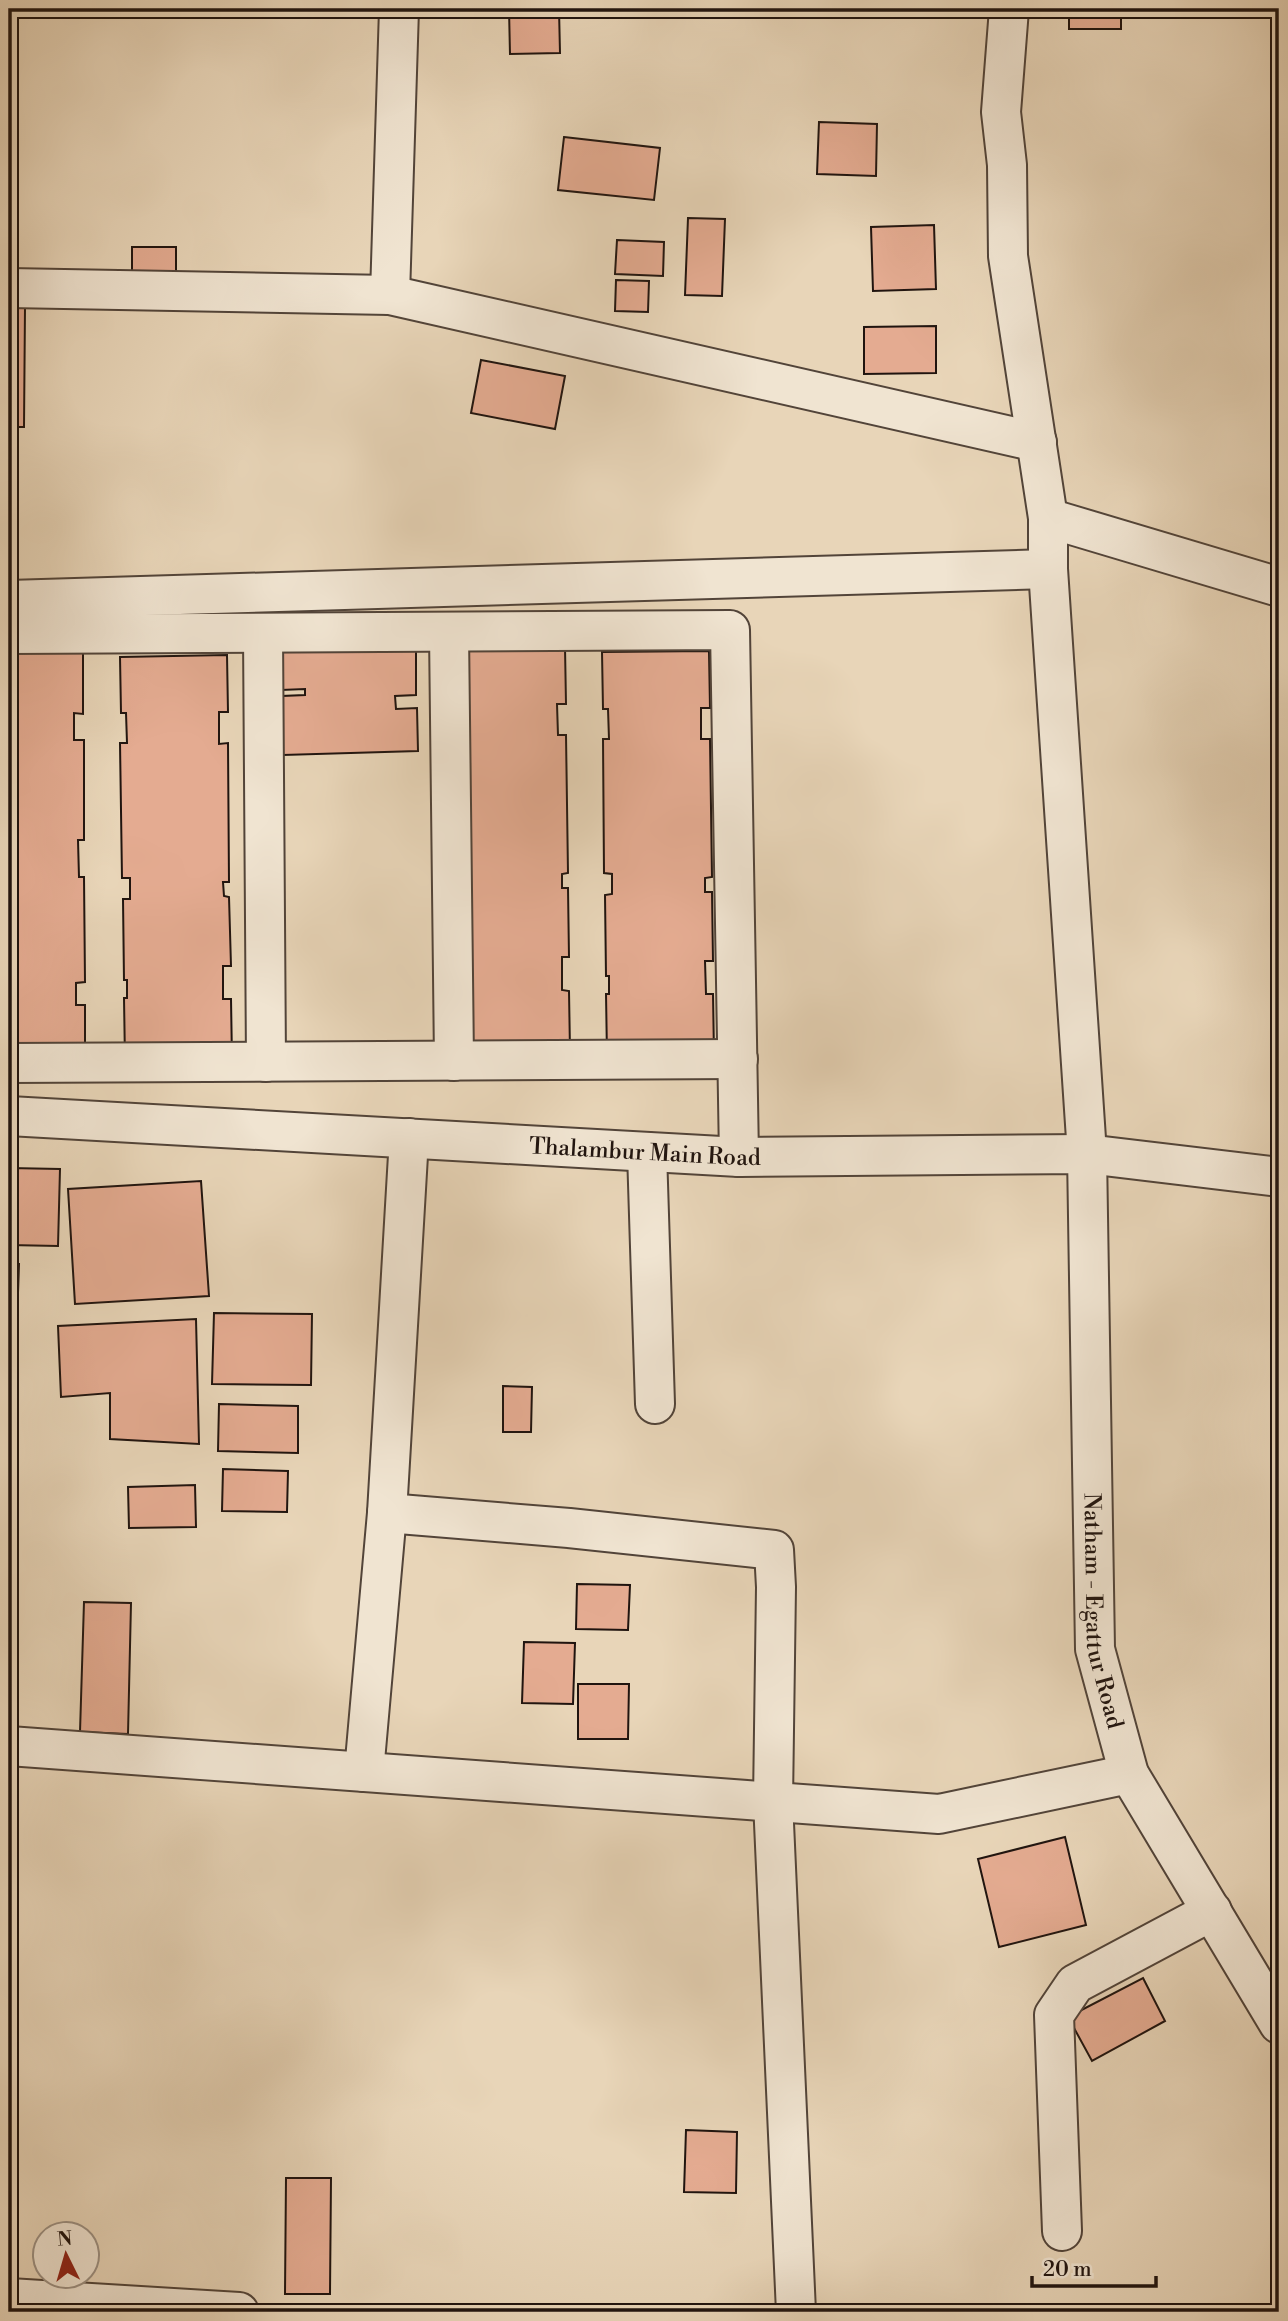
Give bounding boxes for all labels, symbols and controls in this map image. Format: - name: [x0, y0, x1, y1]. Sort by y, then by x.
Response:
- street label: Thalambur Main Road: [528, 1132, 761, 1172]
- street label: Natham - Egattur Road: [1077, 1493, 1129, 1732]
- north arrow: [32, 2220, 102, 2290]
- text: N: [56, 2226, 73, 2252]
- scale bar: [1032, 2244, 1157, 2288]
- text: 20 m: [1043, 2257, 1092, 2283]

